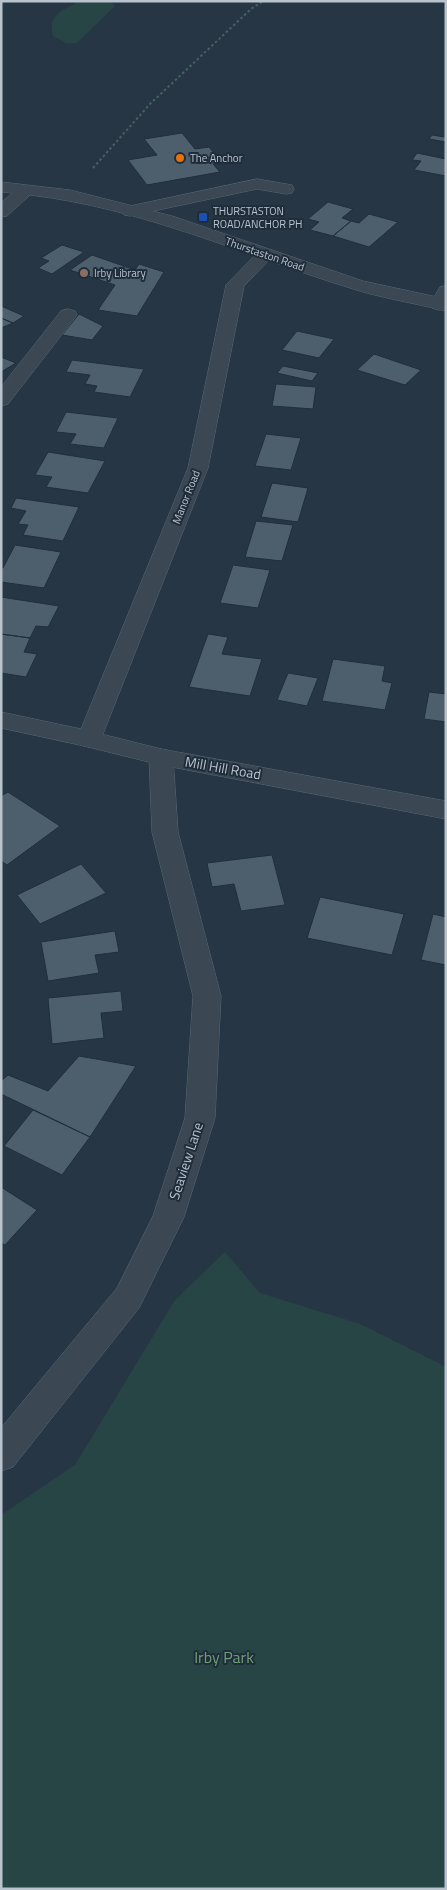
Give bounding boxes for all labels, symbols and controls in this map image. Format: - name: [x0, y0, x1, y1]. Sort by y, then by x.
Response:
- place label: The Anchor: [190, 150, 243, 166]
- marker: The Anchor: [174, 152, 186, 164]
- place label: THURSTASTON ROAD/ANCHOR PH: [213, 203, 302, 232]
- marker: THURSTASTON ROAD/ANCHOR PH: [197, 211, 209, 223]
- street label: Thurstaston Road: [223, 233, 307, 275]
- place label: Irby Library: [94, 265, 147, 281]
- marker: Irby Library: [78, 267, 90, 279]
- street label: Manor Road: [168, 468, 204, 526]
- street label: Mill Hill Road: [183, 751, 263, 785]
- street label: Seaview Lane: [163, 1119, 208, 1202]
- park label: Irby Park: [194, 1645, 254, 1669]

